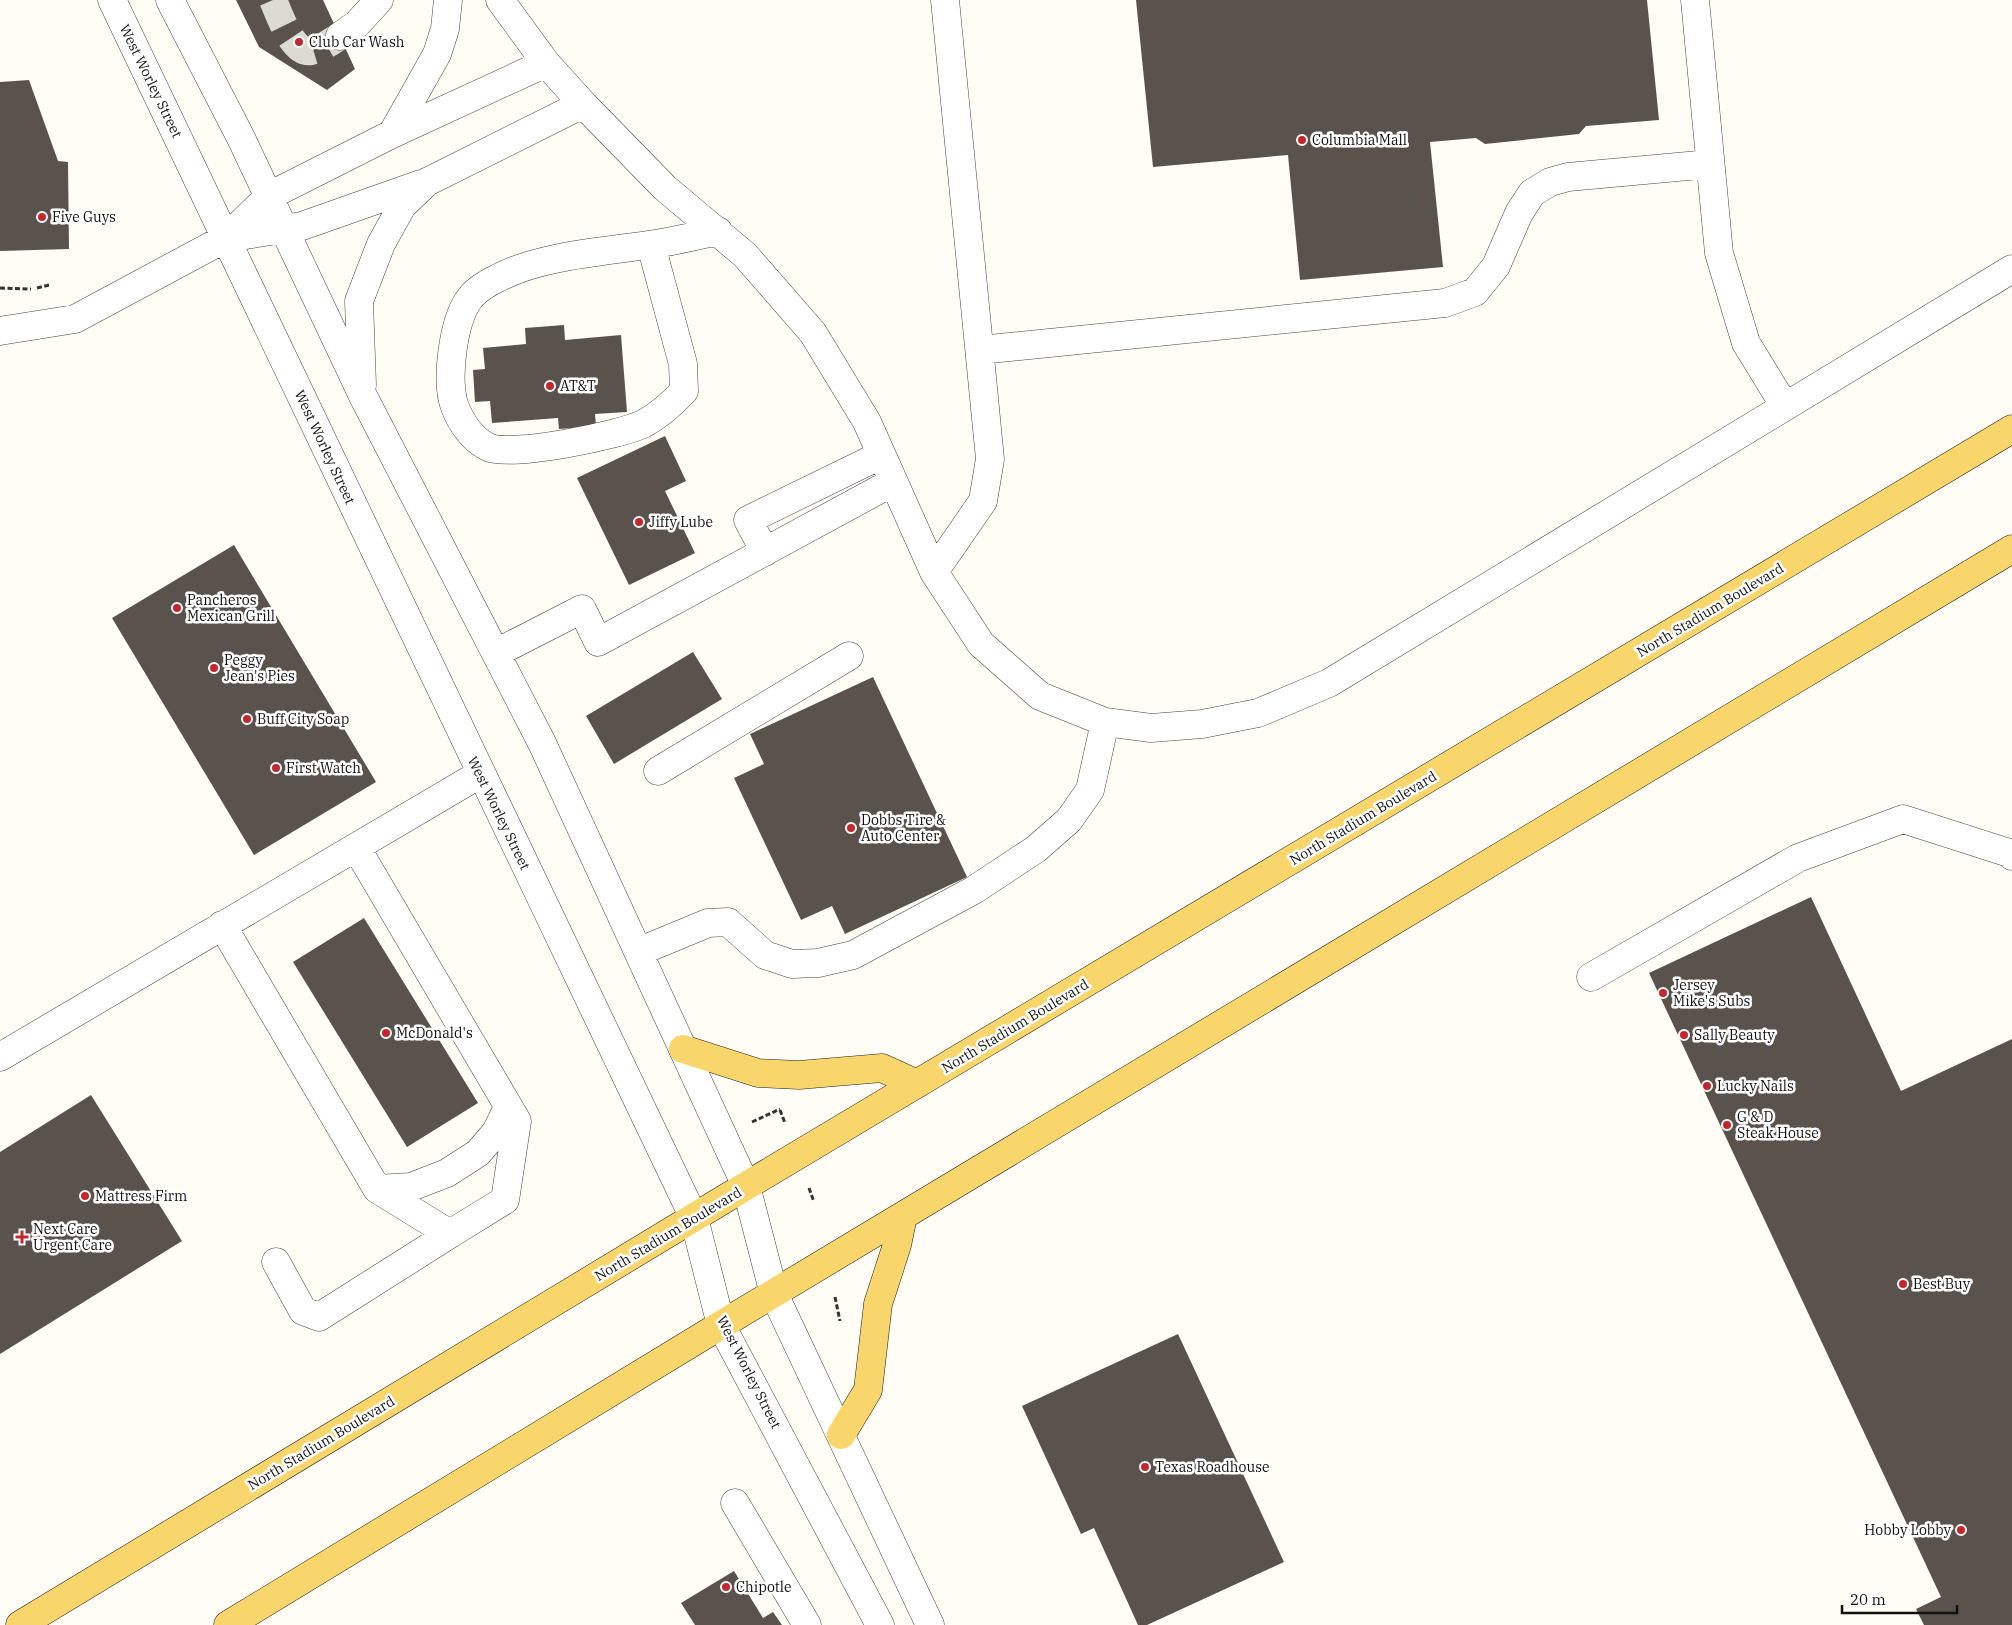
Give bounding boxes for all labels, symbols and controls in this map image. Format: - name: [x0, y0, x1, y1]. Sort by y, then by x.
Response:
- street label: West Worley Street: [116, 21, 186, 141]
- place label: Club Car Wash: [309, 33, 405, 51]
- marker: Club Car Wash: [293, 36, 305, 48]
- place label: Columbia Mall: [1312, 131, 1407, 149]
- marker: Columbia Mall: [1296, 134, 1308, 146]
- place label: Five Guys: [52, 208, 116, 226]
- marker: Five Guys: [36, 211, 48, 223]
- place label: AT&T: [560, 377, 596, 395]
- marker: AT&T: [544, 380, 556, 392]
- street label: West Worley Street: [291, 387, 359, 507]
- place label: Jiffy Lube: [649, 513, 713, 531]
- marker: Jiffy Lube: [633, 516, 645, 528]
- street label: North Stadium Boulevard: [1633, 559, 1787, 661]
- place label: Pancheros Mexican Grill: [187, 591, 275, 625]
- marker: Pancheros Mexican Grill: [171, 602, 183, 614]
- place label: Peggy Jean's Pies: [224, 651, 295, 685]
- marker: Peggy Jean's Pies: [208, 662, 220, 674]
- place label: Buff City Soap: [257, 710, 349, 728]
- marker: Buff City Soap: [241, 713, 253, 725]
- street label: West Worley Street: [464, 753, 534, 873]
- place label: First Watch: [286, 759, 361, 777]
- marker: First Watch: [270, 762, 282, 774]
- street label: North Stadium Boulevard: [1286, 767, 1440, 869]
- place label: Dobbs Tire & Auto Center: [861, 811, 946, 845]
- marker: Dobbs Tire & Auto Center: [845, 822, 857, 834]
- street label: North Stadium Boulevard: [938, 975, 1092, 1077]
- place label: Jersey Mike's Subs: [1673, 976, 1751, 1010]
- marker: Jersey Mike's Subs: [1657, 987, 1669, 999]
- place label: McDonald's: [396, 1024, 473, 1042]
- place label: Sally Beauty: [1694, 1026, 1775, 1044]
- marker: McDonald's: [380, 1027, 392, 1039]
- marker: Sally Beauty: [1678, 1029, 1690, 1041]
- place label: Lucky Nails: [1717, 1077, 1794, 1095]
- marker: Lucky Nails: [1701, 1080, 1713, 1092]
- place label: G & D Steak House: [1737, 1108, 1819, 1142]
- marker: G & D Steak House: [1721, 1119, 1733, 1131]
- street label: North Stadium Boulevard: [591, 1183, 745, 1285]
- place label: Mattress Firm: [95, 1187, 187, 1205]
- marker: Mattress Firm: [79, 1190, 91, 1202]
- place label: Next Care Urgent Care: [33, 1220, 112, 1254]
- marker: Next Care Urgent Care: [15, 1230, 29, 1244]
- place label: Best Buy: [1913, 1275, 1971, 1293]
- marker: Best Buy: [1897, 1278, 1909, 1290]
- street label: West Worley Street: [713, 1313, 785, 1431]
- street label: North Stadium Boulevard: [244, 1392, 398, 1494]
- place label: Texas Roadhouse: [1155, 1458, 1269, 1476]
- marker: Texas Roadhouse: [1139, 1461, 1151, 1473]
- place label: Hobby Lobby: [1864, 1521, 1952, 1539]
- marker: Hobby Lobby: [1955, 1524, 1967, 1536]
- place label: Chipotle: [736, 1578, 792, 1596]
- marker: Chipotle: [720, 1581, 732, 1593]
- scale bar: [1842, 1582, 1957, 1614]
- text: 20 m: [1850, 1590, 1886, 1609]

